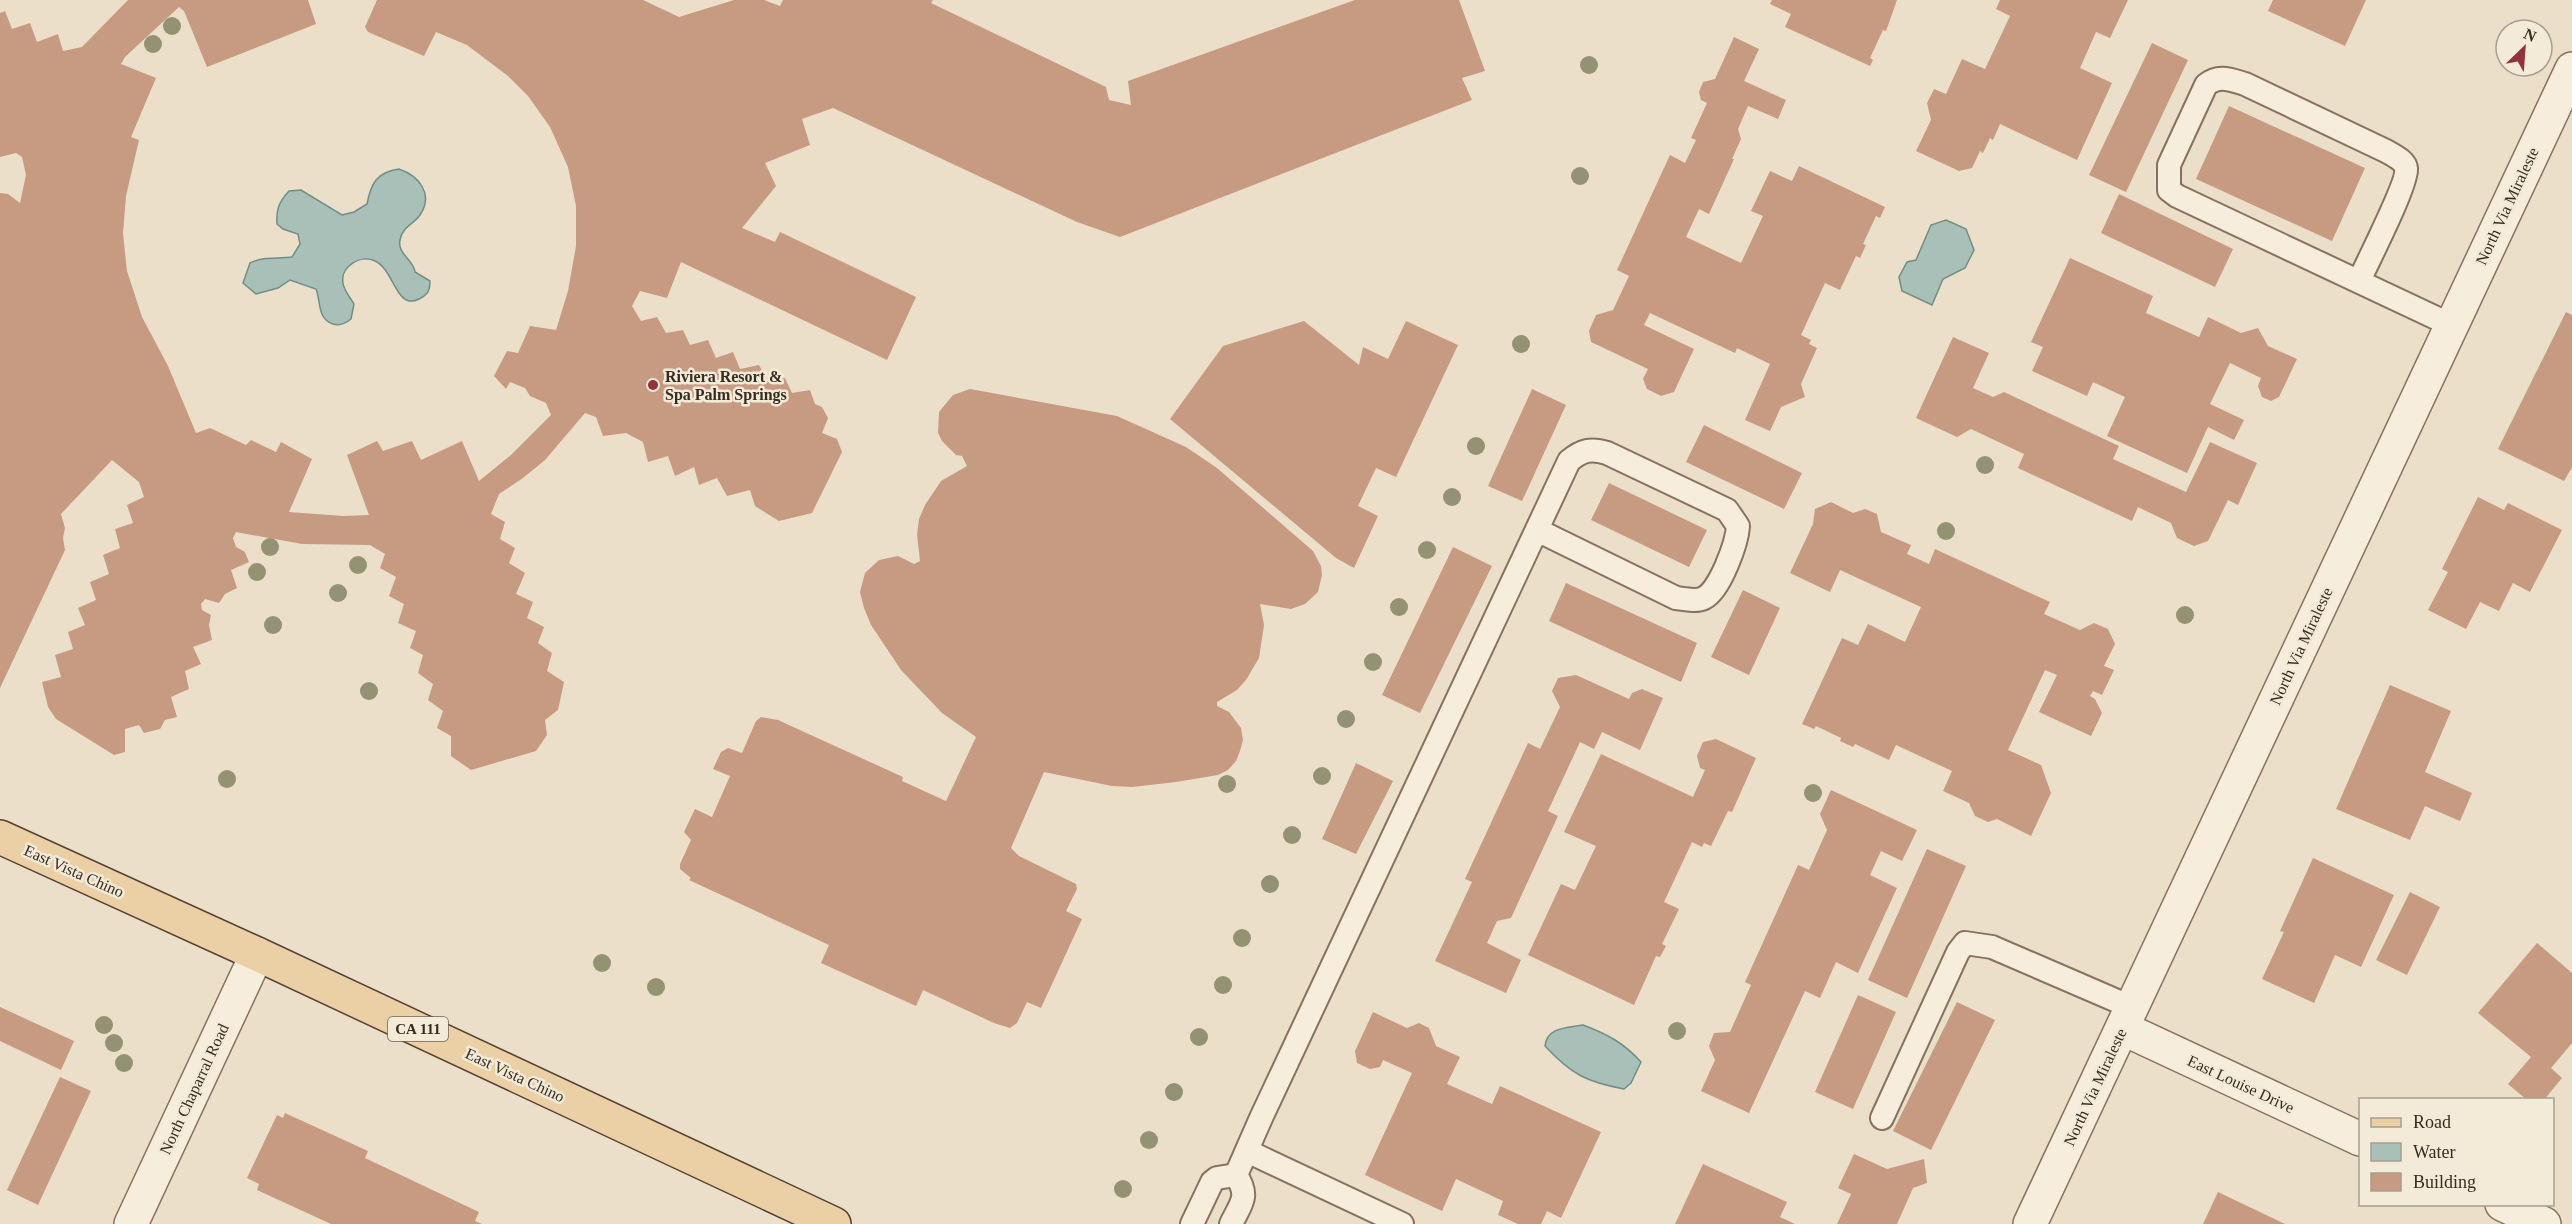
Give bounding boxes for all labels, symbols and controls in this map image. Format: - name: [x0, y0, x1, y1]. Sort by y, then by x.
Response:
- north arrow: [2494, 18, 2554, 78]
- text: N: [2521, 25, 2539, 45]
- street label: North Via Miraleste: [2472, 145, 2542, 267]
- place label: Riviera Resort & Spa Palm Springs: [665, 368, 787, 404]
- marker: Riviera Resort & Spa Palm Springs: [646, 378, 660, 392]
- street label: North Via Miraleste: [2266, 585, 2336, 707]
- street label: East Vista Chino: [22, 841, 126, 901]
- road number: CA 111: [388, 1017, 448, 1041]
- street label: North Chaparral Road: [156, 1021, 233, 1157]
- street label: North Via Miraleste: [2060, 1026, 2130, 1148]
- street label: East Vista Chino: [463, 1045, 567, 1105]
- street label: East Louise Drive: [2185, 1052, 2297, 1116]
- legend: [2359, 1098, 2554, 1206]
- text: Road: [2413, 1112, 2451, 1132]
- text: Water: [2413, 1142, 2456, 1162]
- text: Building: [2413, 1172, 2476, 1192]

